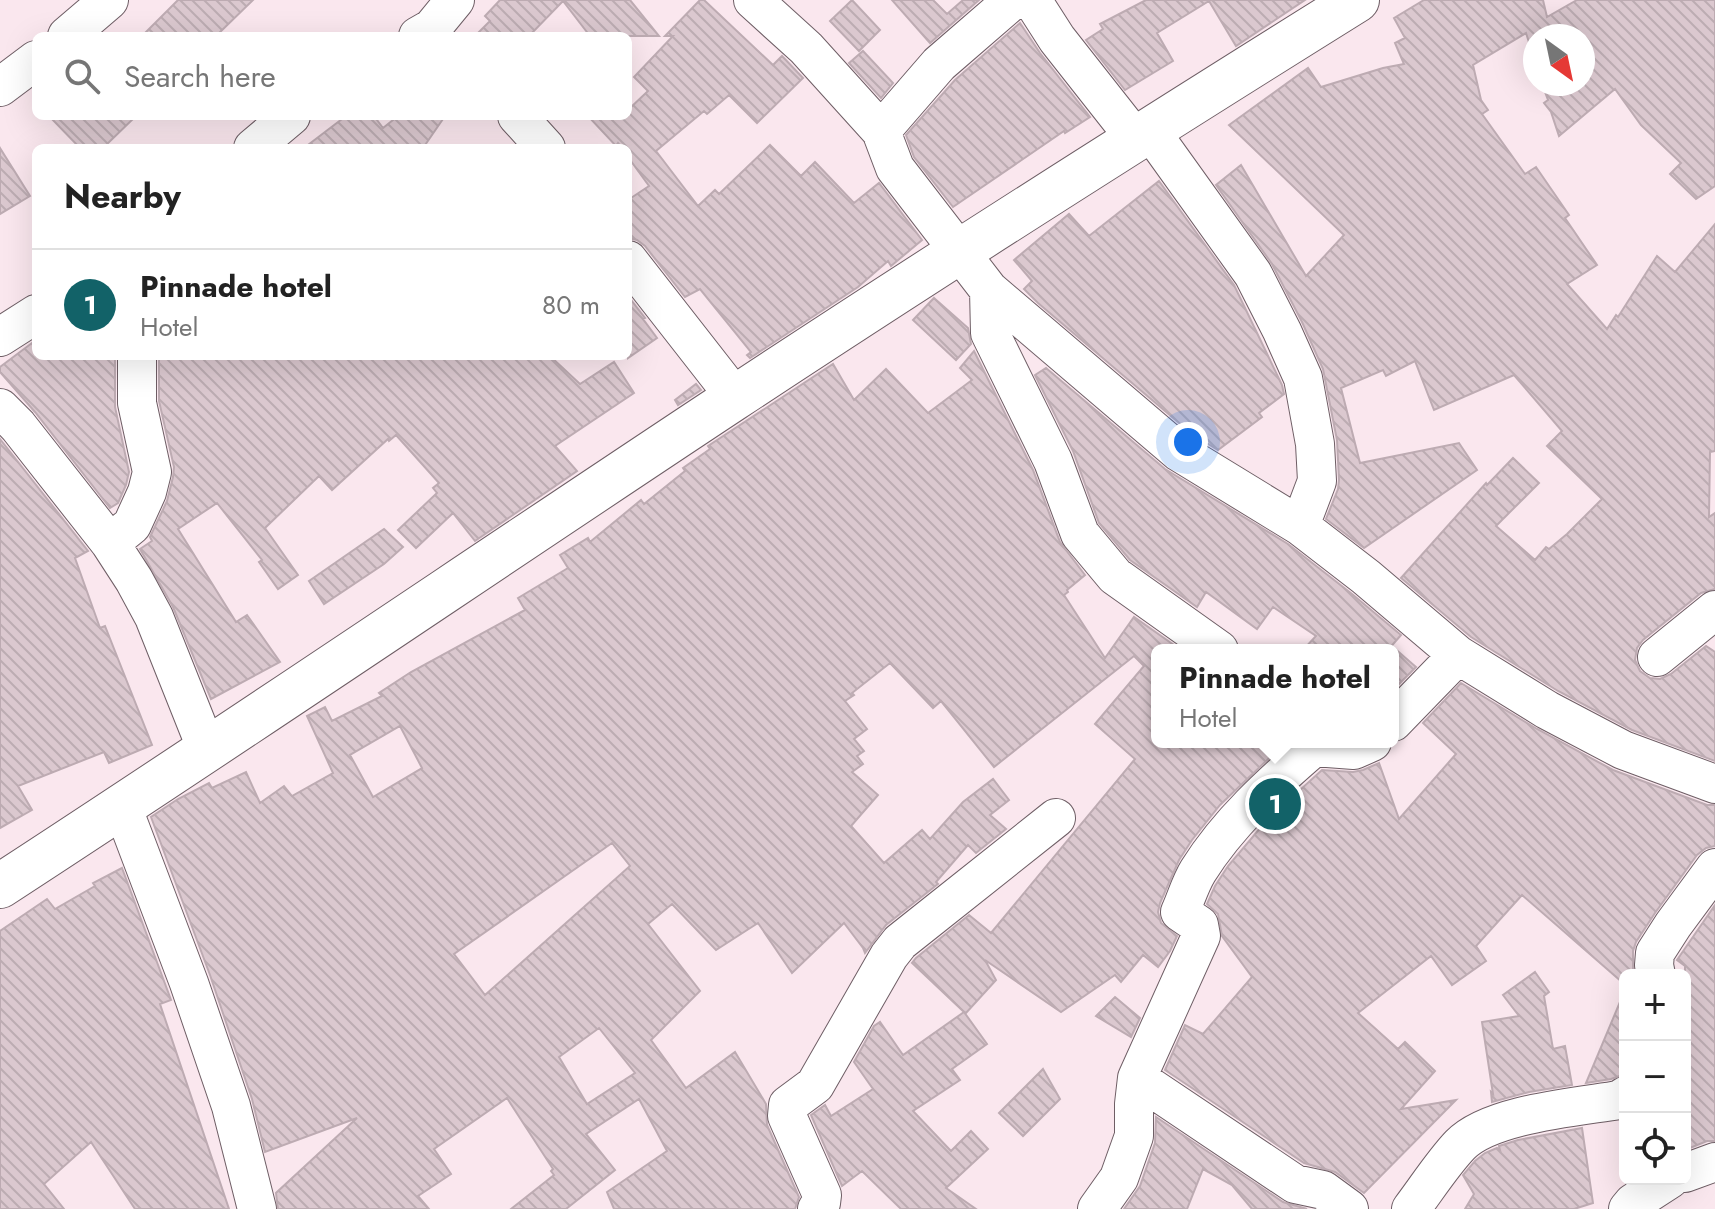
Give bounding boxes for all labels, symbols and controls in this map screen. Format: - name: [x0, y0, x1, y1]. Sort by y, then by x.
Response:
- north arrow: [1523, 24, 1595, 96]
- search box: [32, 32, 632, 120]
- icon: search: [60, 54, 104, 98]
- text: Search here: [124, 55, 276, 98]
- text: Nearby: [64, 172, 181, 221]
- text: Pinnade hotel: [140, 265, 332, 308]
- text: 1: [83, 286, 97, 324]
- text: 80 m: [542, 286, 600, 324]
- text: Hotel: [140, 308, 198, 346]
- your location: [1168, 422, 1208, 462]
- popup: [1151, 644, 1399, 748]
- text: Pinnade hotel: [1179, 656, 1371, 699]
- text: Hotel: [1179, 699, 1237, 737]
- pin: 1: [1249, 774, 1301, 834]
- map controls: [1619, 969, 1691, 1185]
- button: +: [1619, 969, 1691, 1041]
- button: −: [1619, 1041, 1691, 1113]
- button: locate: [1619, 1113, 1691, 1185]

